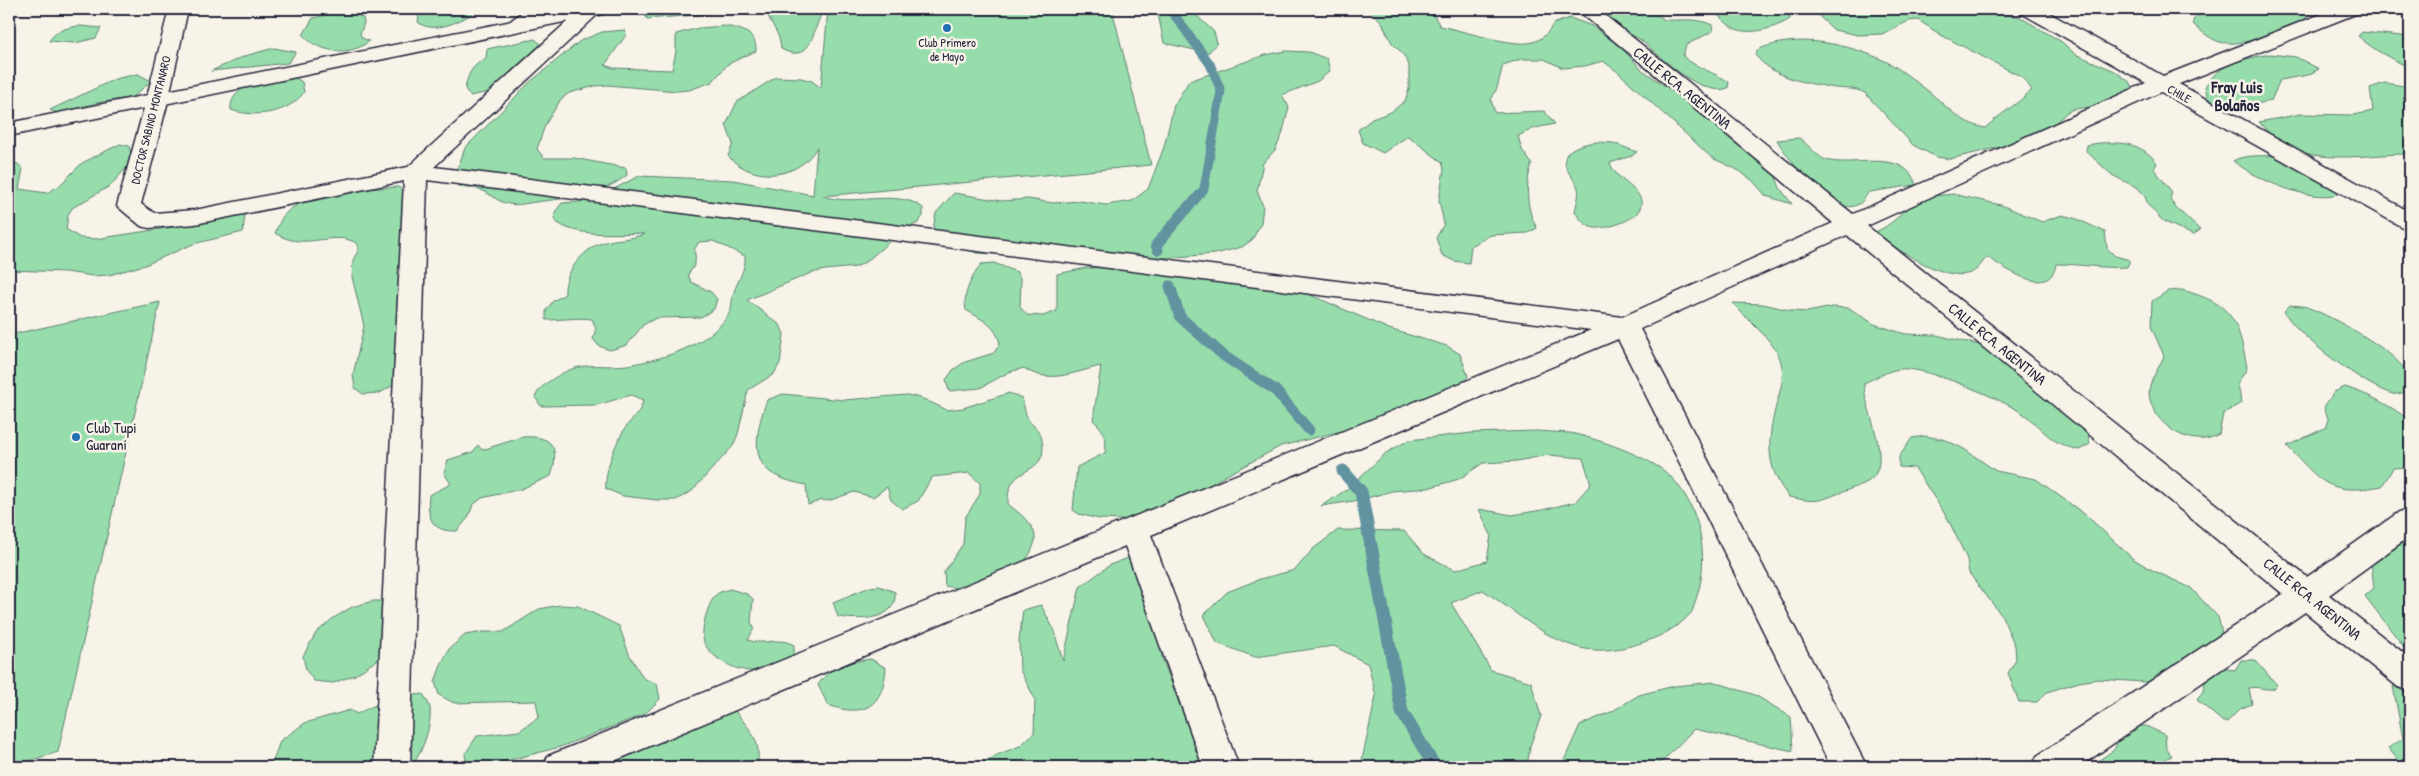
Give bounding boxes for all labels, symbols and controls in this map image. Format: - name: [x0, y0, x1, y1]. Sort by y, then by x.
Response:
- marker: Club Primero de Mayo: [941, 22, 953, 34]
- place label: Club Primero de Mayo: [918, 34, 976, 65]
- street label: CALLE RCA. AGENTINA: [1629, 41, 1736, 134]
- street label: DOCTOR SABINO MONTANARO: [126, 54, 175, 186]
- district label: Fray Luis Bolaños: [2211, 76, 2263, 116]
- street label: CHILE: [2164, 80, 2195, 107]
- street label: CALLE RCA. AGENTINA: [1944, 297, 2051, 390]
- place label: Club Tupi Guarani: [86, 417, 137, 455]
- marker: Club Tupi Guarani: [70, 431, 82, 443]
- street label: CALLE RCA. AGENTINA: [2259, 552, 2366, 645]

